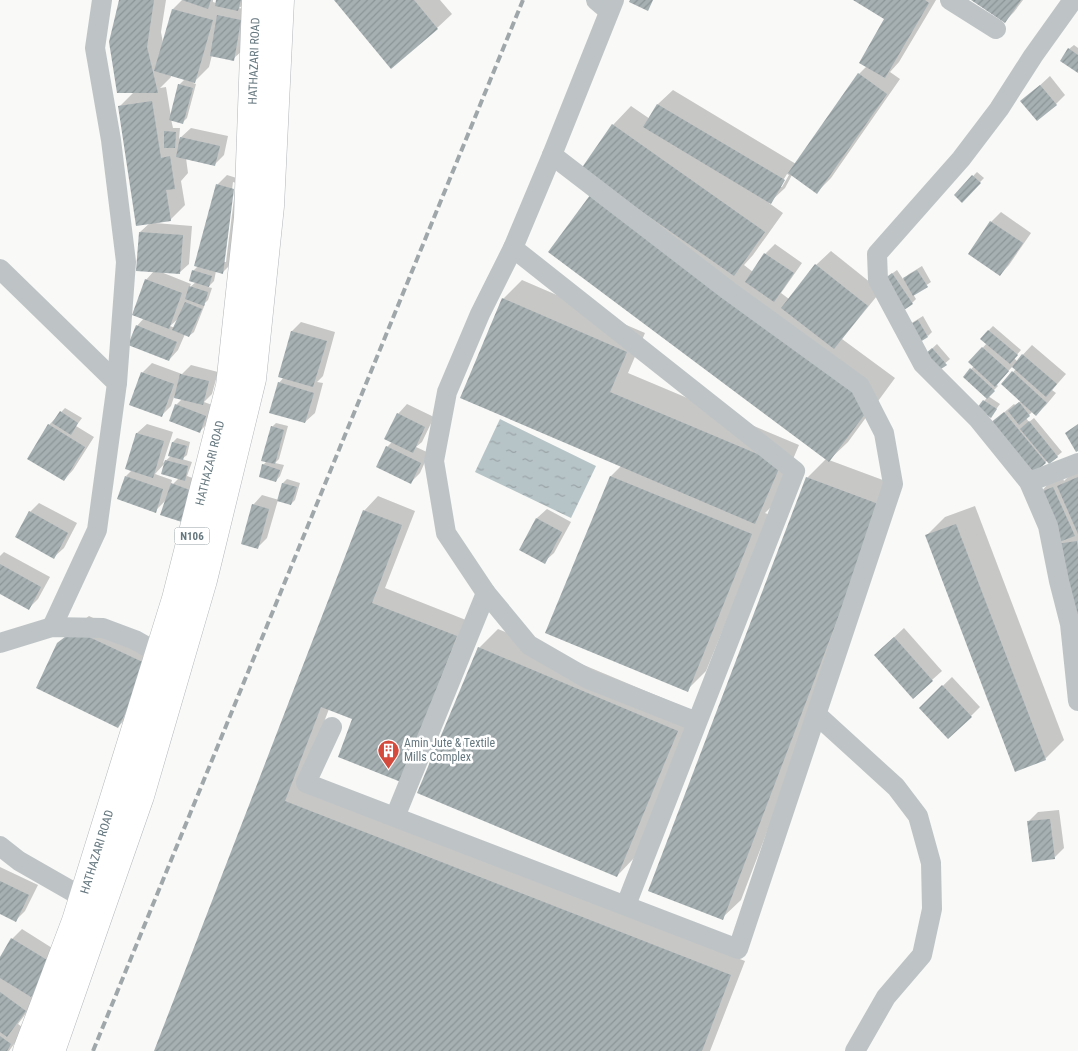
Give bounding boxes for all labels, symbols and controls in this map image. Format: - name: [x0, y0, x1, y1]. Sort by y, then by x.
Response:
- street label: HATHAZARI ROAD: [245, 17, 263, 105]
- street label: HATHAZARI ROAD: [193, 419, 227, 507]
- road number: N106: [174, 528, 210, 544]
- place label: Amin Jute & Textile Mills Complex: [404, 736, 495, 764]
- building icon: Amin Jute & Textile Mills Complex: [376, 738, 400, 769]
- street label: HATHAZARI ROAD: [78, 808, 116, 896]

